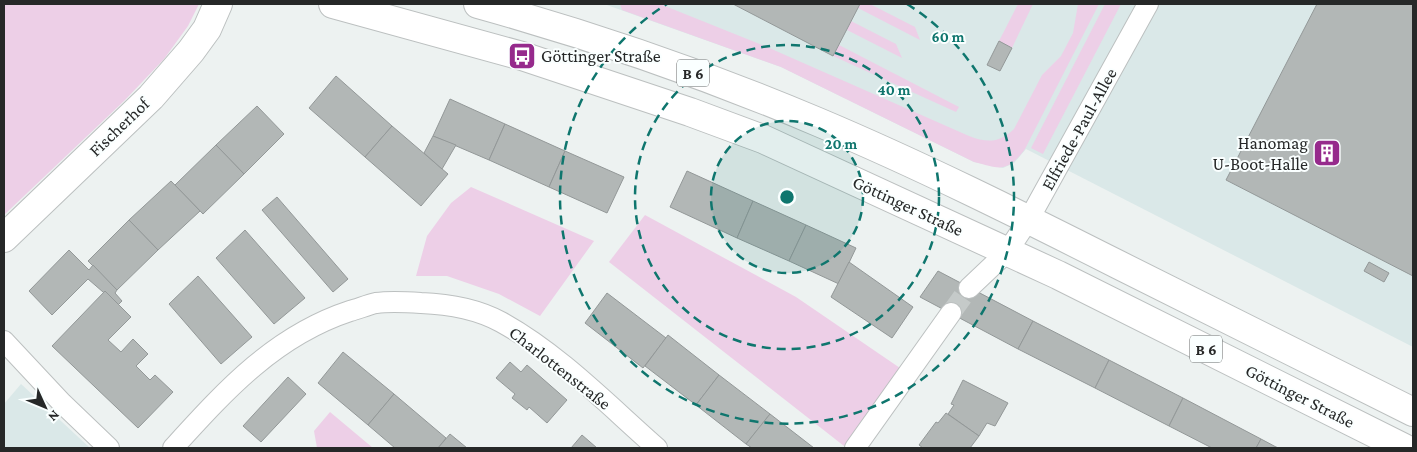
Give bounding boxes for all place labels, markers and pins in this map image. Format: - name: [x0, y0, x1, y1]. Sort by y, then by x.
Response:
- bus stop icon: Göttinger Straße: [507, 41, 537, 71]
- place label: Göttinger Straße: [541, 46, 661, 66]
- place label: Hanomag U-Boot-Halle: [1212, 133, 1308, 174]
- building icon: Hanomag U-Boot-Halle: [1312, 138, 1342, 168]
- centre of rings: [778, 188, 796, 206]

